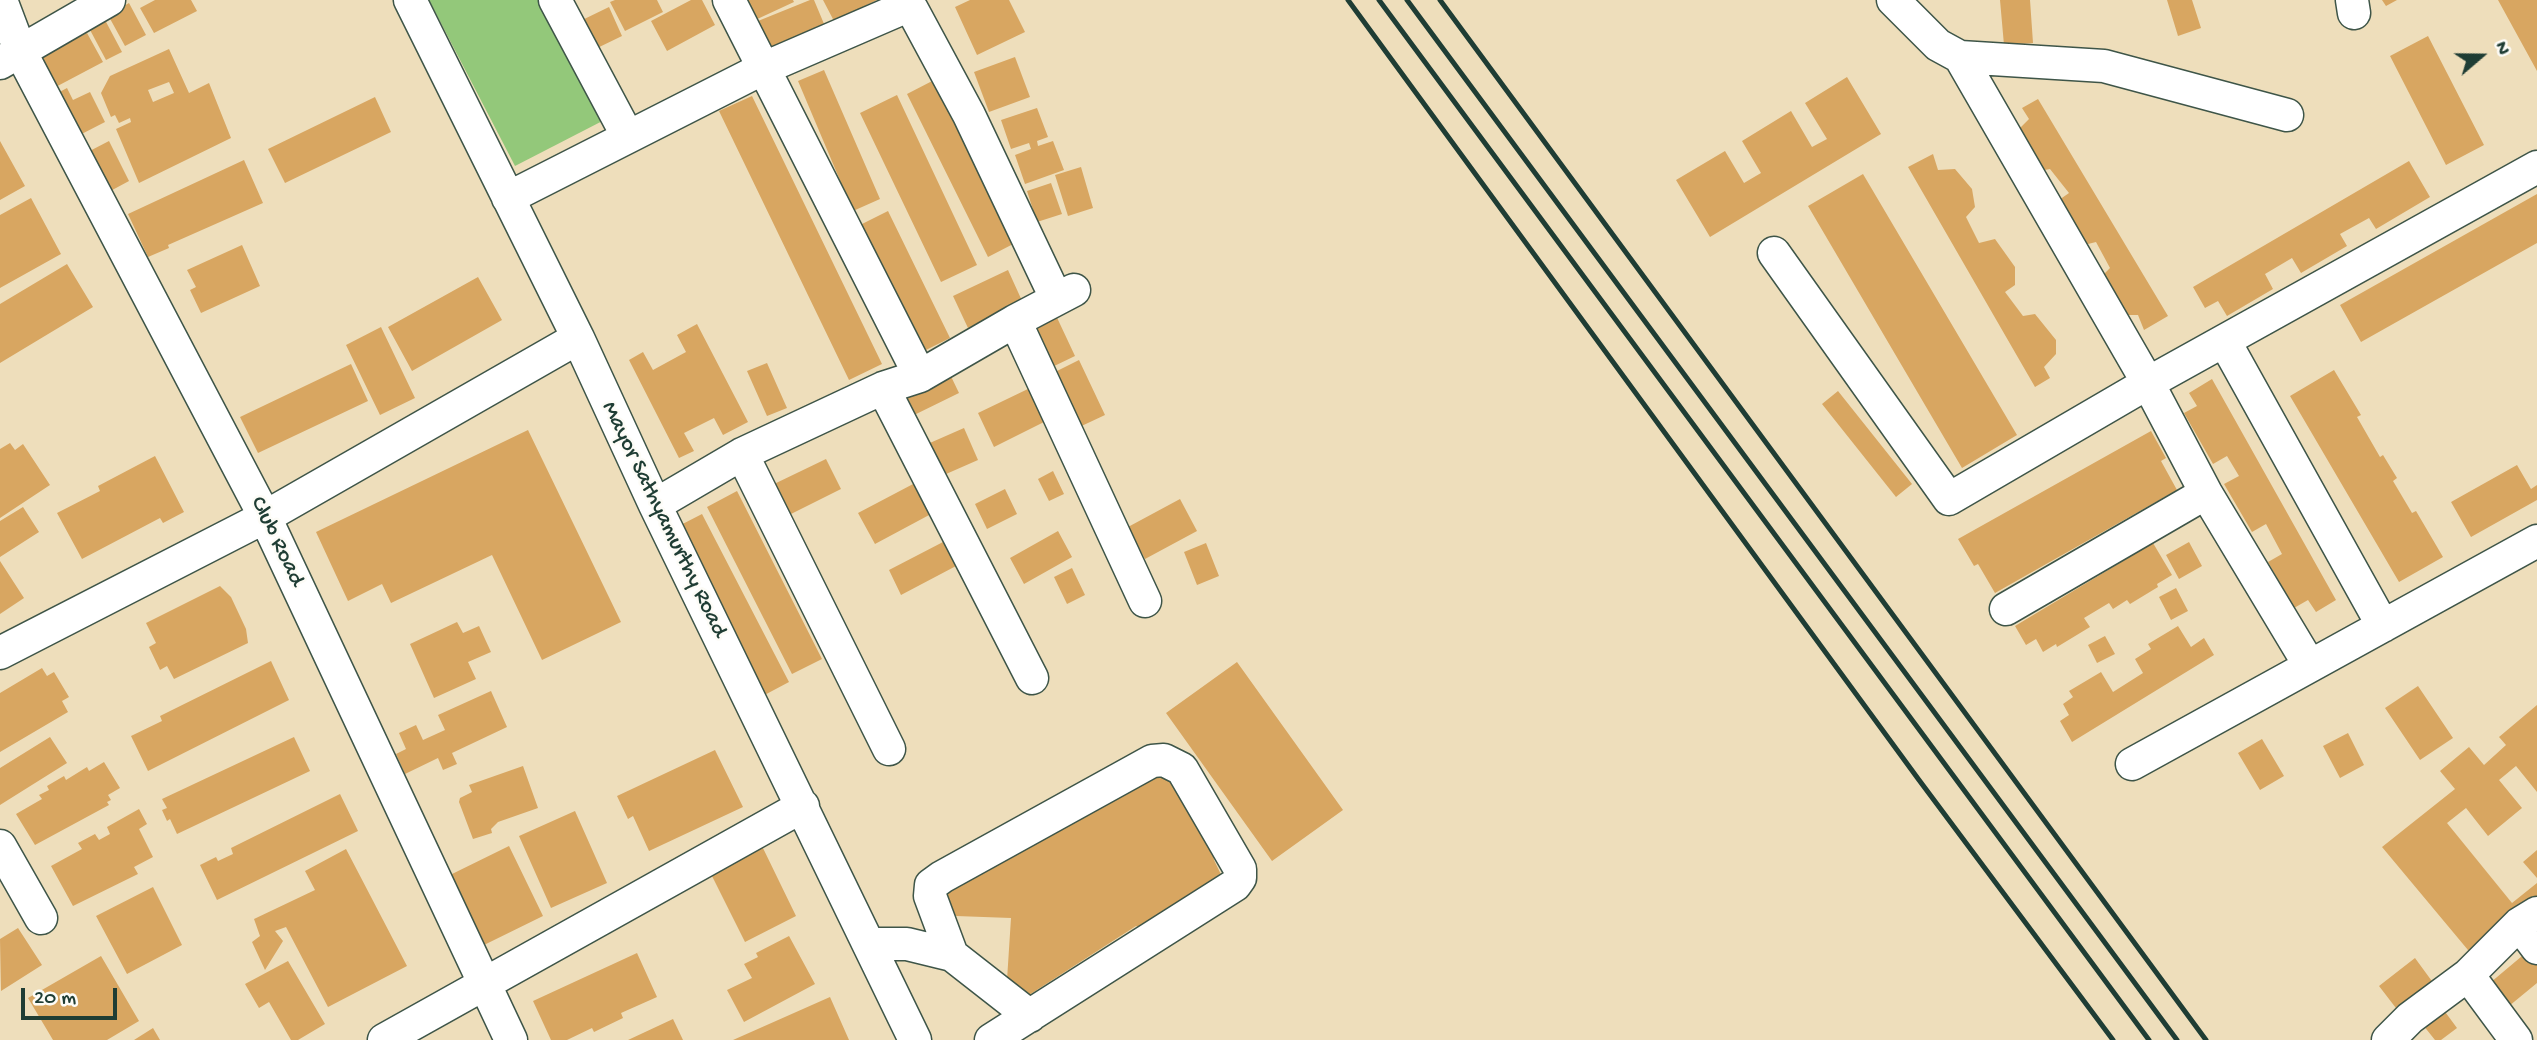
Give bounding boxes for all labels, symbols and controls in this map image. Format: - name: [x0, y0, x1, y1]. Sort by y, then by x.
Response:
- north arrow: [2446, 21, 2516, 91]
- text: N: [2488, 39, 2514, 58]
- street label: Mayor Sathyamurthy Road: [594, 398, 732, 642]
- street label: Club Road: [243, 493, 309, 591]
- scale bar: [24, 974, 121, 1018]
- text: 20 m: [34, 987, 76, 1012]

